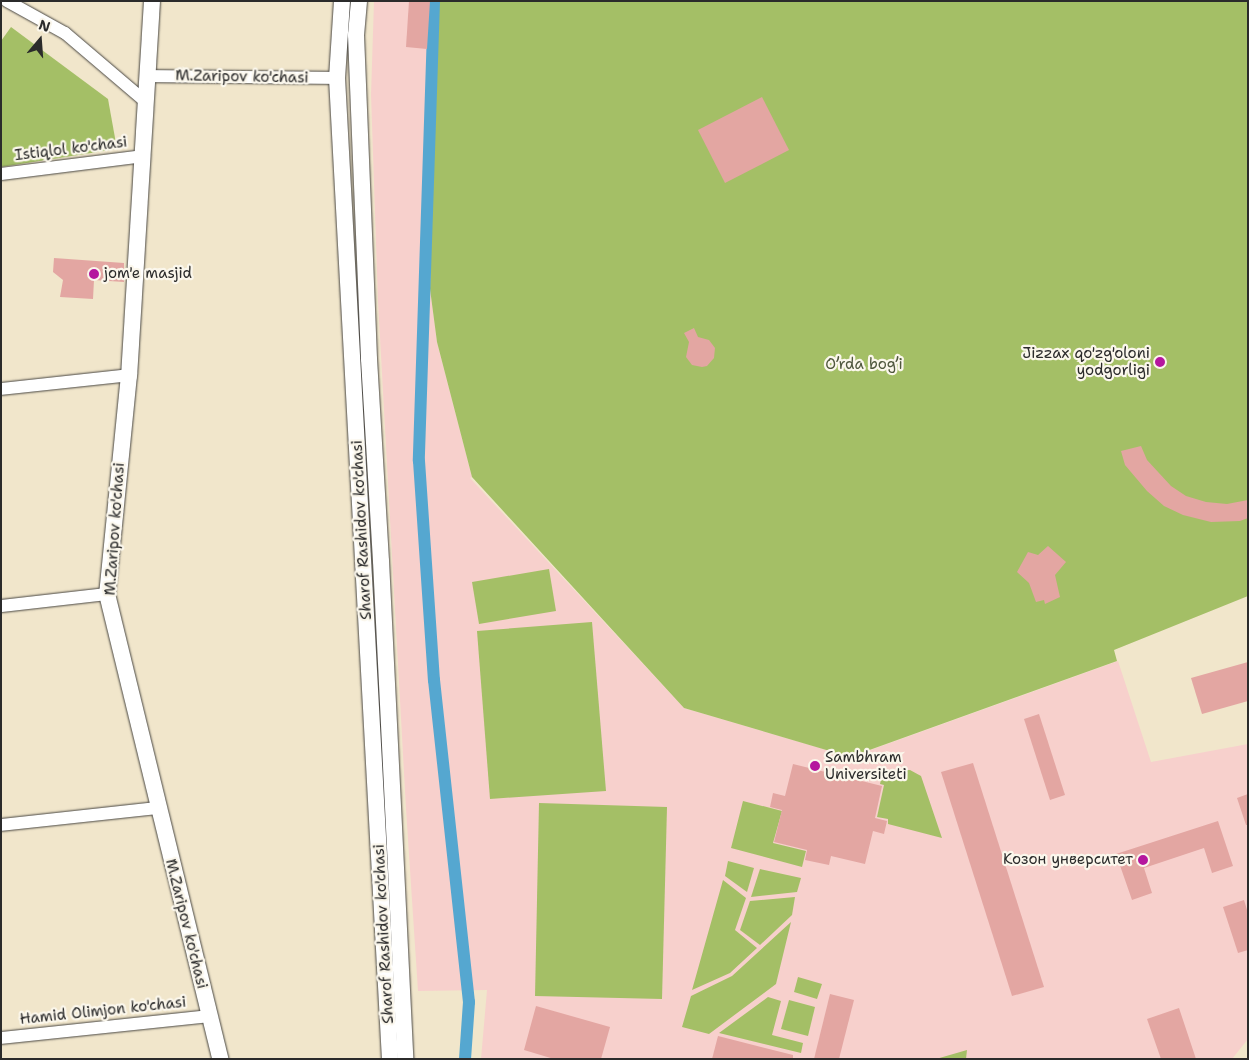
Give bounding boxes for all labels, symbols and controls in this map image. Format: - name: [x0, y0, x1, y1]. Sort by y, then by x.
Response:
- north arrow: [15, 15, 65, 65]
- text: N: [37, 15, 53, 36]
- street label: M.Zaripov ko'chasi: [175, 67, 309, 87]
- street label: Istiqlol ko'chasi: [14, 133, 128, 165]
- place label: jom'e masjid: [104, 265, 192, 283]
- marker: jom'e masjid: [88, 268, 100, 280]
- place label: Jizzax qo'zg'oloni yodgorligi: [1022, 344, 1150, 379]
- park label: O’rda bog’i: [825, 356, 903, 374]
- marker: Jizzax qo'zg'oloni yodgorligi: [1154, 356, 1166, 368]
- street label: Sharof Rashidov ko'chasi: [348, 440, 376, 620]
- street label: M.Zaripov ko'chasi: [101, 462, 129, 596]
- place label: Sambhram Universiteti: [825, 748, 907, 783]
- marker: Sambhram Universiteti: [809, 760, 821, 772]
- street label: Sharof Rashidov ko'chasi: [370, 844, 398, 1024]
- place label: Козон унверситет: [1003, 851, 1133, 869]
- marker: Козон унверситет: [1137, 854, 1149, 866]
- street label: M.Zaripov ko'chasi: [161, 857, 211, 991]
- street label: Hamid Olimjon ko'chasi: [19, 993, 187, 1029]

